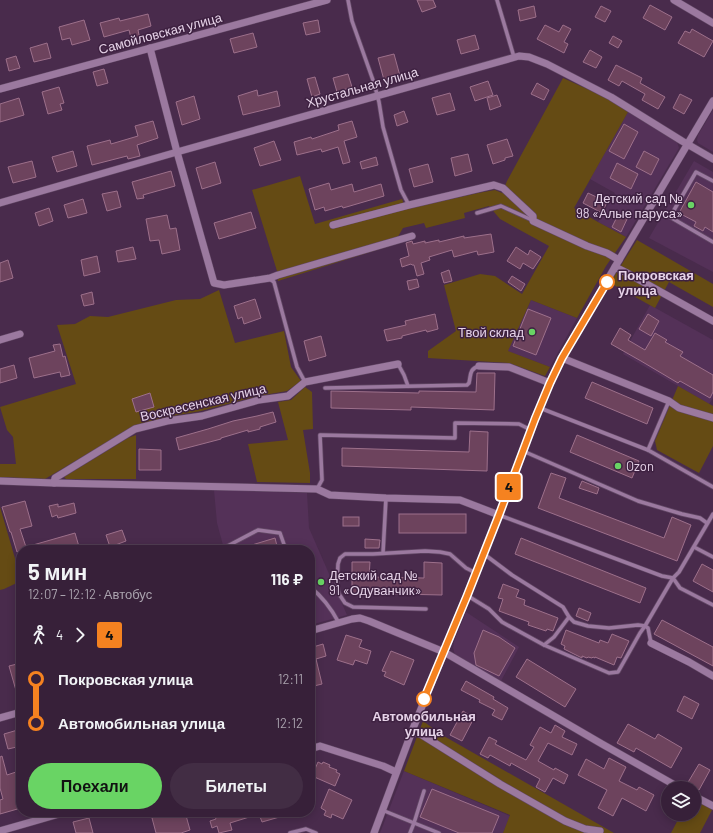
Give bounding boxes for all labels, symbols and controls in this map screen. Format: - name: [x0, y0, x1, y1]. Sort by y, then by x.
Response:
- street label: Самойловская улица: [97, 9, 224, 57]
- street label: Хрустальная улица: [304, 63, 421, 111]
- place label: Детский сад № 98 «Алые паруса»: [576, 190, 683, 221]
- marker: Детский сад № 98 «Алые паруса»: [686, 200, 696, 210]
- place label: Покровская улица: [618, 267, 694, 298]
- marker: Покровская улица: [599, 274, 615, 290]
- place label: Твой склад: [458, 324, 524, 340]
- marker: Твой склад: [527, 327, 537, 337]
- street label: Воскресенская улица: [139, 380, 268, 424]
- place label: Ozon: [626, 458, 654, 474]
- marker: Ozon: [613, 461, 623, 471]
- line badge: 4: [496, 474, 522, 500]
- text: 4: [505, 478, 513, 495]
- text: 5 мин: [28, 558, 87, 584]
- place label: Детский сад № 91 «Одуванчик»: [329, 567, 422, 598]
- text: 116 ₽: [271, 570, 303, 588]
- marker: Детский сад № 91 «Одуванчик»: [316, 577, 326, 587]
- text: 12:07 – 12:12 · Автобус: [28, 586, 152, 602]
- icon: walk: [28, 624, 50, 646]
- icon: forward: [69, 624, 91, 646]
- text: 4: [105, 626, 114, 643]
- text: 4: [56, 627, 63, 643]
- text: Покровская улица: [58, 670, 193, 688]
- text: 12:11: [278, 671, 303, 687]
- marker: Автомобильная улица: [416, 691, 432, 707]
- place label: Автомобильная улица: [372, 708, 476, 739]
- text: Автомобильная улица: [58, 714, 225, 732]
- text: 12:12: [276, 715, 303, 731]
- button: Поехали: [28, 763, 162, 809]
- button: Билеты: [170, 763, 303, 809]
- map controls: [661, 781, 701, 821]
- button: layers: [661, 781, 701, 821]

